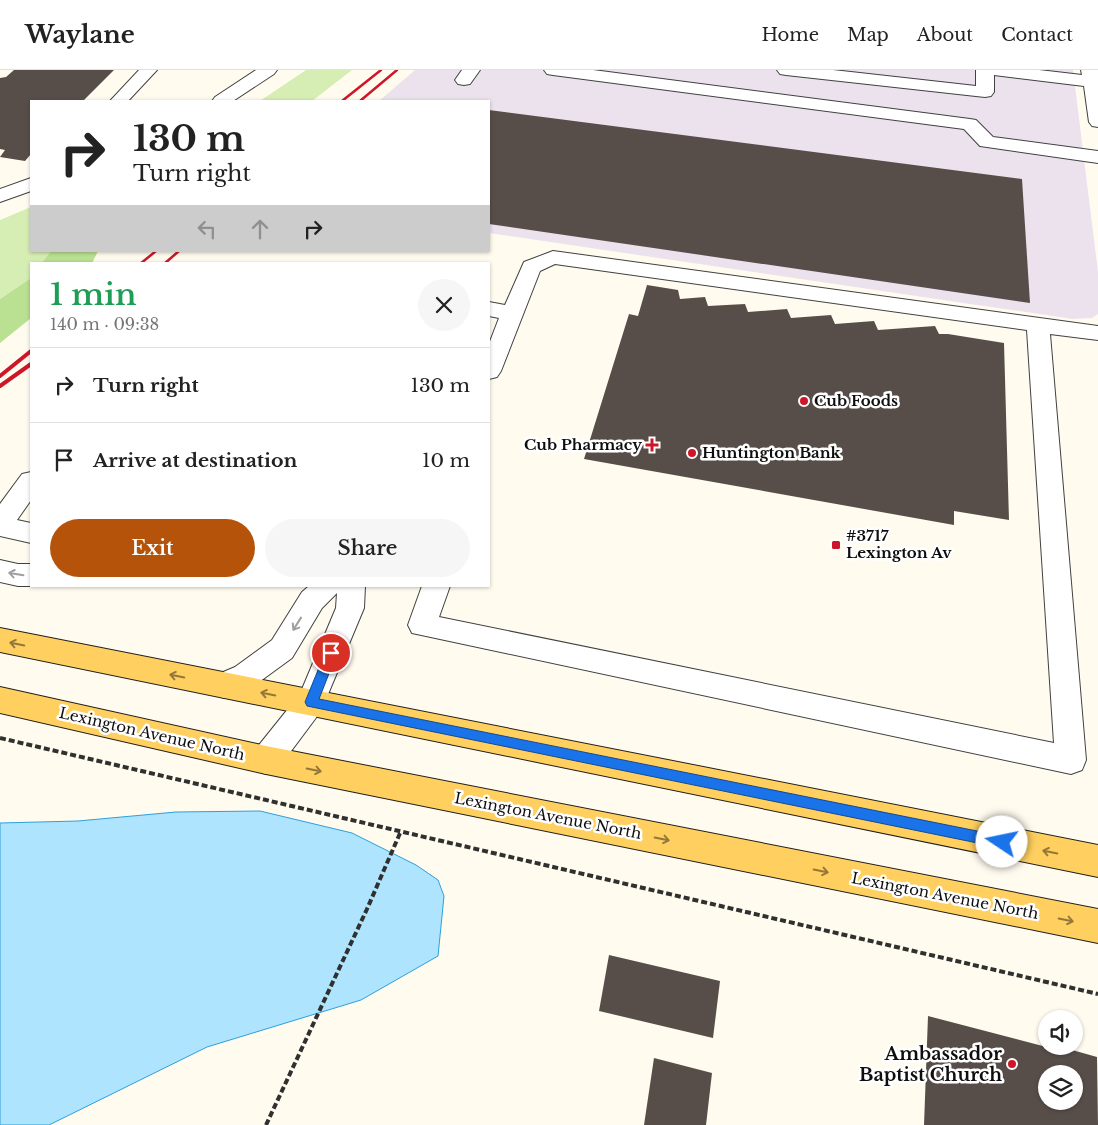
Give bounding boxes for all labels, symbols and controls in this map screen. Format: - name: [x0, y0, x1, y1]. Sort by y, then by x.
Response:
- text: Waylane: [25, 20, 135, 49]
- text: Home: [761, 24, 819, 46]
- text: Map: [847, 24, 889, 46]
- text: About: [917, 24, 973, 46]
- text: Contact: [1001, 24, 1073, 46]
- text: 130 m: [133, 117, 245, 160]
- icon: right: [50, 120, 115, 185]
- text: Turn right: [133, 160, 251, 187]
- icon: left: [193, 215, 221, 243]
- icon: ahead: [246, 215, 274, 243]
- icon: right: [299, 215, 327, 243]
- text: 1 min: [50, 276, 136, 313]
- button: close: [418, 279, 470, 331]
- text: 140 m · 09:38: [50, 314, 159, 334]
- icon: right: [50, 371, 78, 399]
- text: Turn right: [93, 374, 199, 397]
- text: 130 m: [410, 374, 470, 397]
- place label: Cub Foods: [814, 391, 898, 410]
- marker: Cub Foods: [798, 395, 810, 407]
- place label: Cub Pharmacy: [524, 435, 642, 454]
- marker: Cub Pharmacy: [646, 439, 658, 451]
- place label: Huntington Bank: [702, 443, 842, 462]
- icon: arrive: [50, 446, 78, 474]
- marker: Huntington Bank: [686, 447, 698, 459]
- text: Arrive at destination: [93, 449, 297, 472]
- text: 10 m: [422, 449, 470, 472]
- button: Exit: [50, 519, 255, 577]
- button: Share: [265, 519, 470, 577]
- place label: #3717 Lexington Av: [846, 526, 952, 562]
- marker: #3717 Lexington Av: [830, 539, 842, 551]
- one-way arrow: [8, 569, 24, 579]
- one-way arrow: [292, 617, 302, 631]
- pin: [310, 632, 352, 674]
- one-way arrow: [10, 638, 26, 648]
- icon: arrive: [317, 639, 345, 667]
- one-way arrow: [169, 670, 185, 680]
- one-way arrow: [260, 689, 276, 698]
- street label: Lexington Avenue North: [57, 703, 247, 764]
- one-way arrow: [305, 765, 321, 775]
- street label: Lexington Avenue North: [453, 788, 643, 843]
- position arrow: [975, 815, 1027, 867]
- one-way arrow: [654, 835, 670, 844]
- one-way arrow: [1043, 846, 1059, 856]
- one-way arrow: [813, 867, 829, 876]
- street label: Lexington Avenue North: [850, 868, 1040, 923]
- one-way arrow: [1058, 916, 1074, 925]
- map controls: [1038, 1010, 1083, 1110]
- button: sound: [1038, 1010, 1083, 1055]
- place label: Ambassador Baptist Church: [859, 1043, 1002, 1086]
- marker: Ambassador Baptist Church: [1006, 1058, 1018, 1070]
- button: layers: [1038, 1065, 1083, 1110]

